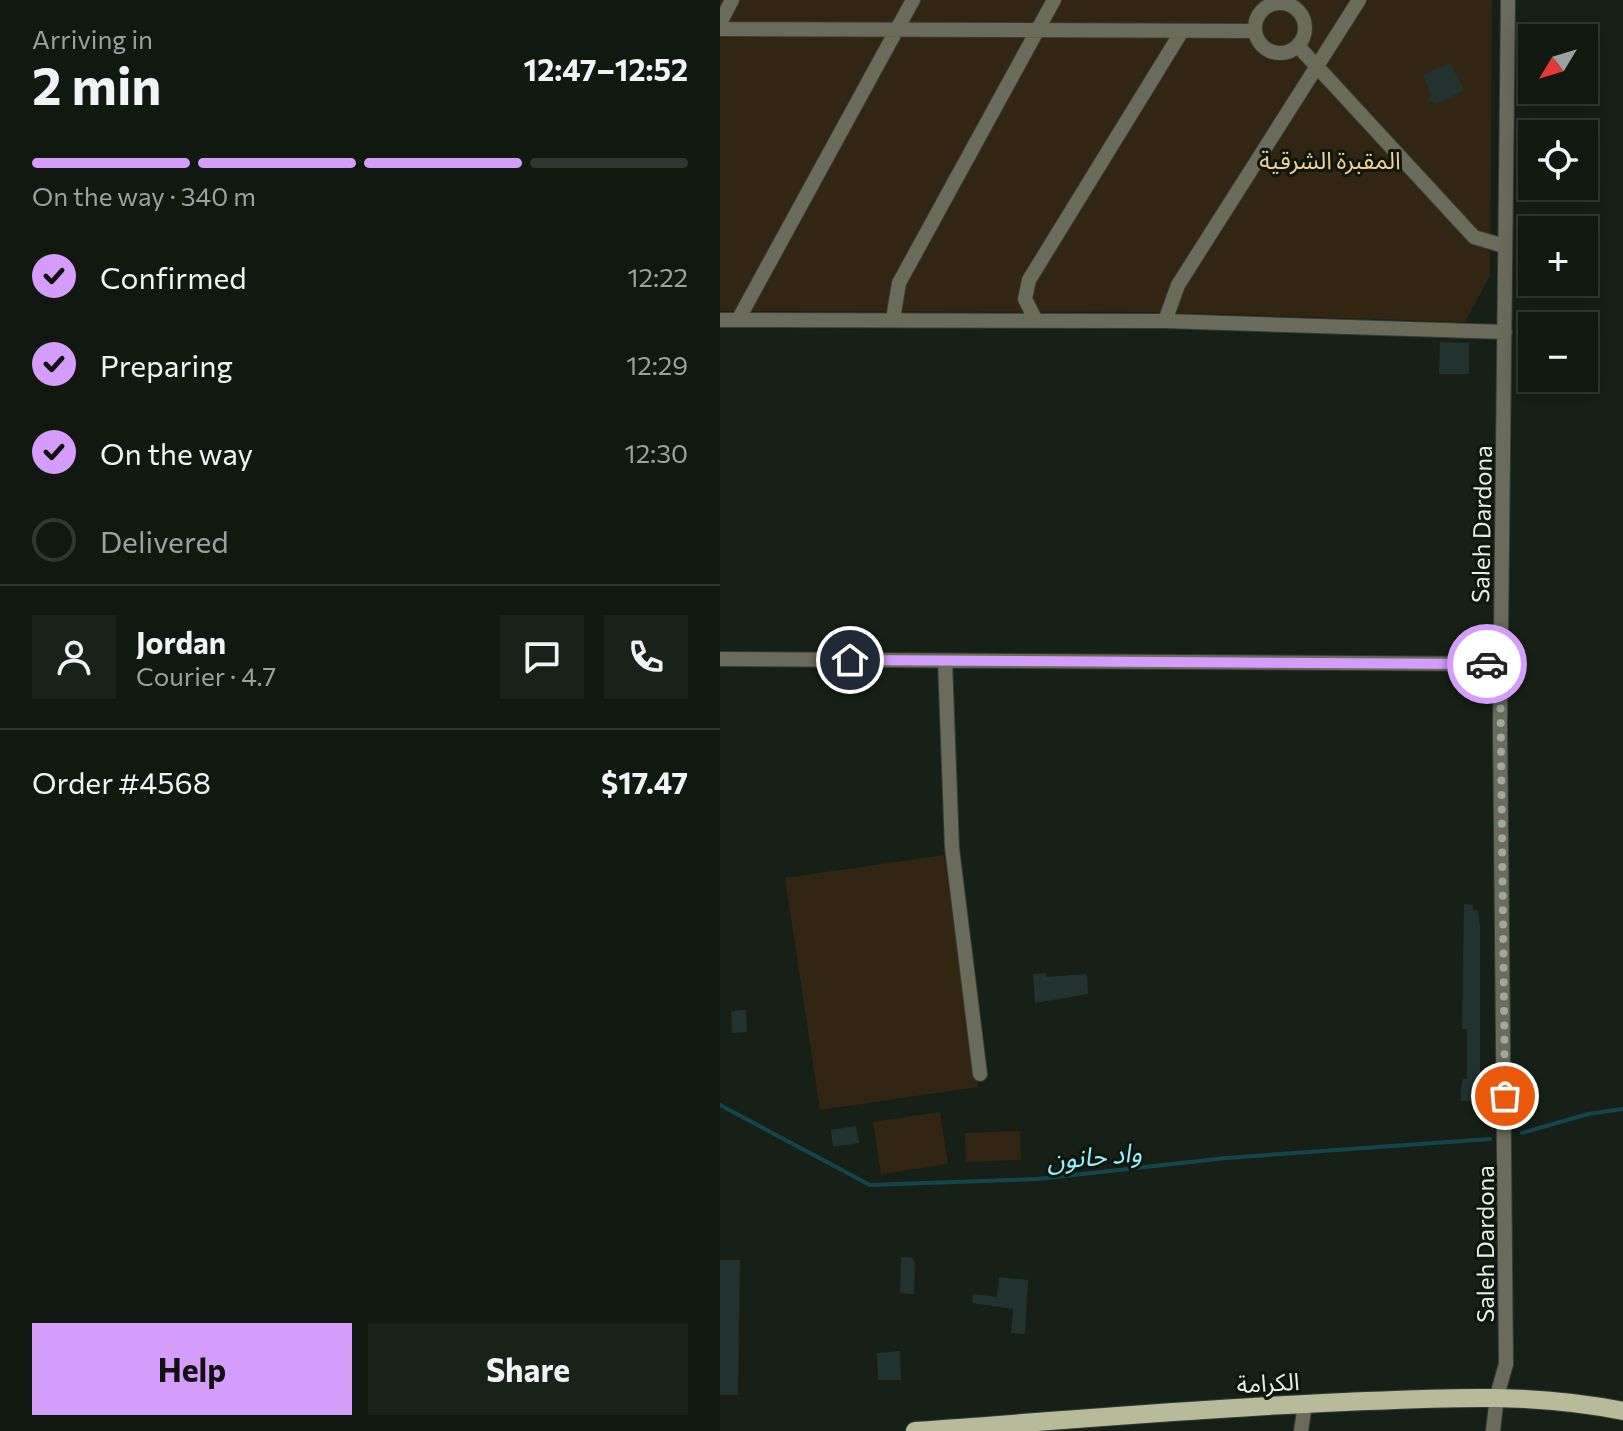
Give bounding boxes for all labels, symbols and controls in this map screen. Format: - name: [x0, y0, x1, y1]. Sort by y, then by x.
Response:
- text: Arriving in: [32, 23, 153, 54]
- north arrow: [1518, 24, 1598, 104]
- map controls: [1518, 24, 1598, 392]
- text: 12:47–12:52: [524, 50, 688, 87]
- text: 2 min: [32, 52, 161, 116]
- button: locate: [1518, 120, 1598, 200]
- park label: المقبرة الشرقية: [1259, 145, 1401, 175]
- text: On the way · 340 m: [32, 180, 256, 211]
- button: +: [1518, 216, 1598, 296]
- icon: check: [32, 254, 76, 298]
- text: Confirmed: [100, 258, 247, 295]
- text: 12:22: [627, 261, 688, 292]
- button: −: [1518, 312, 1598, 392]
- icon: check: [32, 342, 76, 386]
- text: Preparing: [100, 346, 233, 383]
- text: 12:29: [626, 349, 688, 380]
- icon: check: [32, 430, 76, 474]
- text: On the way: [100, 434, 253, 471]
- text: 12:30: [625, 437, 688, 468]
- street label: Saleh Dardona: [1465, 445, 1497, 603]
- text: Delivered: [100, 522, 229, 559]
- button: person: [32, 615, 116, 699]
- button: chat: [500, 615, 584, 699]
- button: phone: [604, 615, 688, 699]
- text: Jordan: [136, 623, 226, 660]
- courier: [1447, 624, 1527, 704]
- pin: [816, 626, 884, 694]
- icon: home: [828, 638, 872, 682]
- icon: car: [1465, 642, 1509, 686]
- text: Courier · 4.7: [136, 660, 276, 691]
- text: Order #4568: [32, 763, 211, 800]
- text: $17.47: [601, 763, 688, 800]
- pin: [1471, 1062, 1539, 1130]
- icon: bag: [1483, 1074, 1527, 1118]
- water label: واد حانون: [1045, 1135, 1143, 1176]
- street label: Saleh Dardona: [1470, 1165, 1499, 1323]
- button: Help: [32, 1323, 352, 1415]
- button: Share: [368, 1323, 688, 1415]
- street label: الكرامة: [1236, 1366, 1300, 1399]

